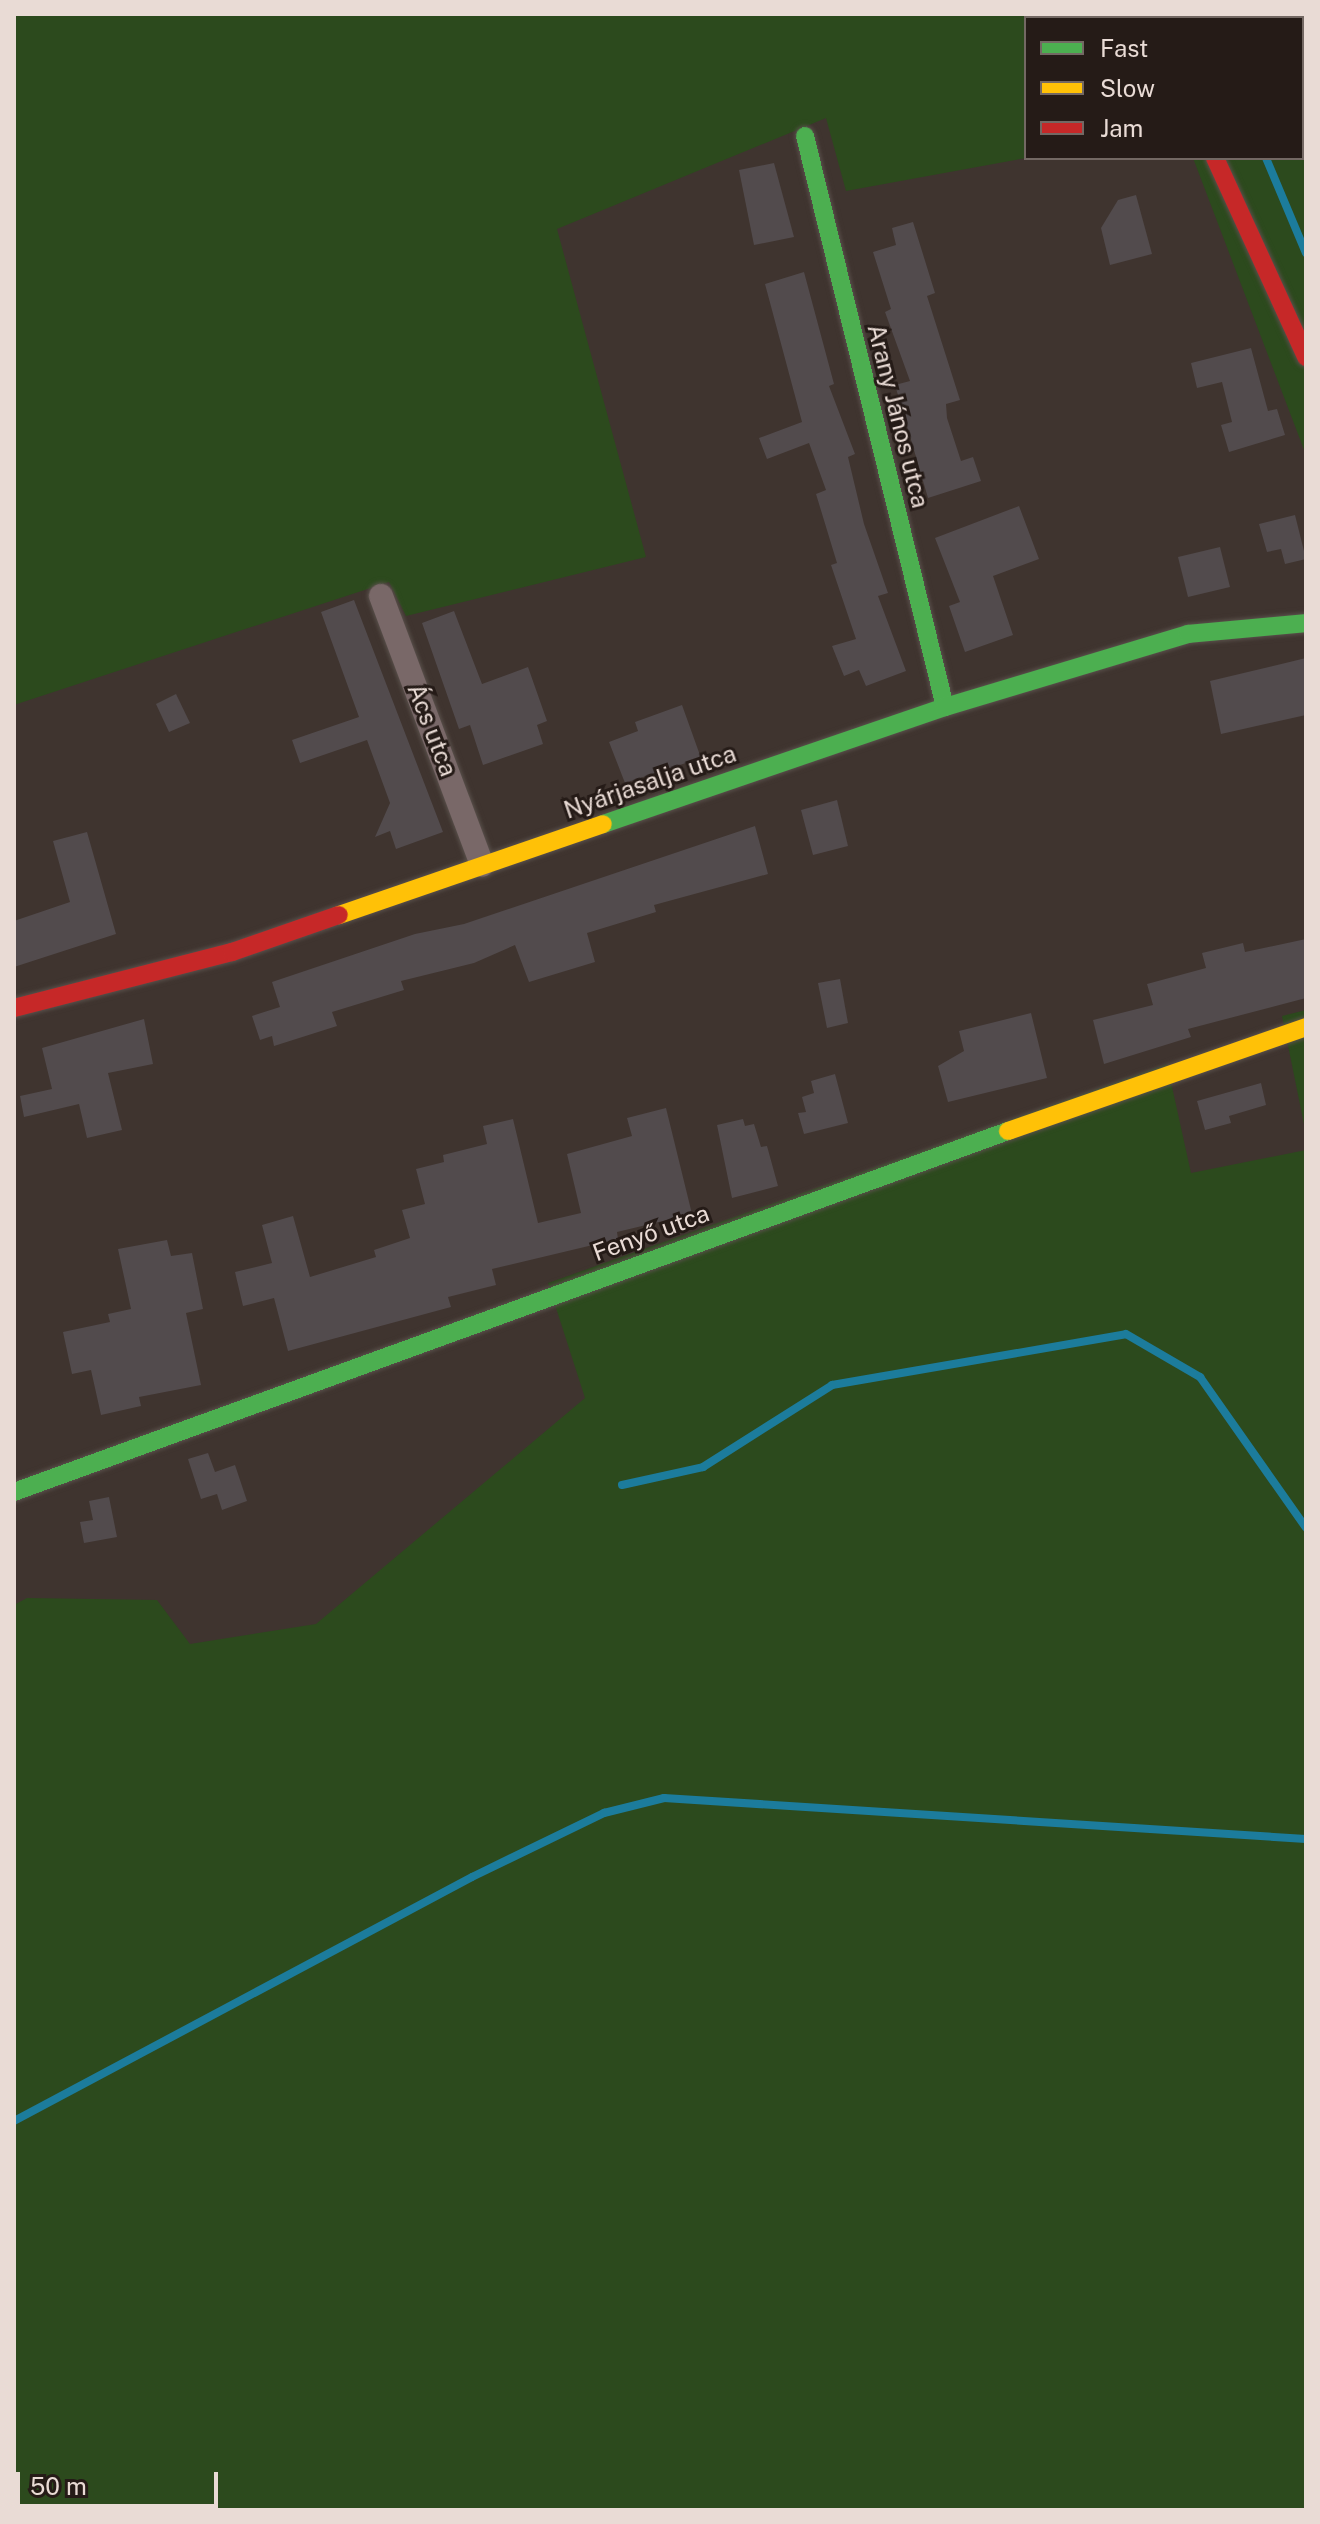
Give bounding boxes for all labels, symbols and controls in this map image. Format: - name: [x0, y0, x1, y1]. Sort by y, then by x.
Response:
- legend: [1024, 16, 1304, 160]
- text: Fast: [1100, 34, 1148, 62]
- text: Slow: [1100, 74, 1155, 102]
- text: Jam: [1100, 114, 1143, 142]
- street label: Arany János utca: [861, 321, 935, 511]
- street label: Ács utca: [401, 680, 463, 780]
- street label: Nyárjasalja utca: [560, 739, 740, 825]
- street label: Fenyő utca: [589, 1199, 713, 1267]
- scale bar: [20, 2456, 222, 2506]
- text: 50 m: [30, 2472, 87, 2500]

